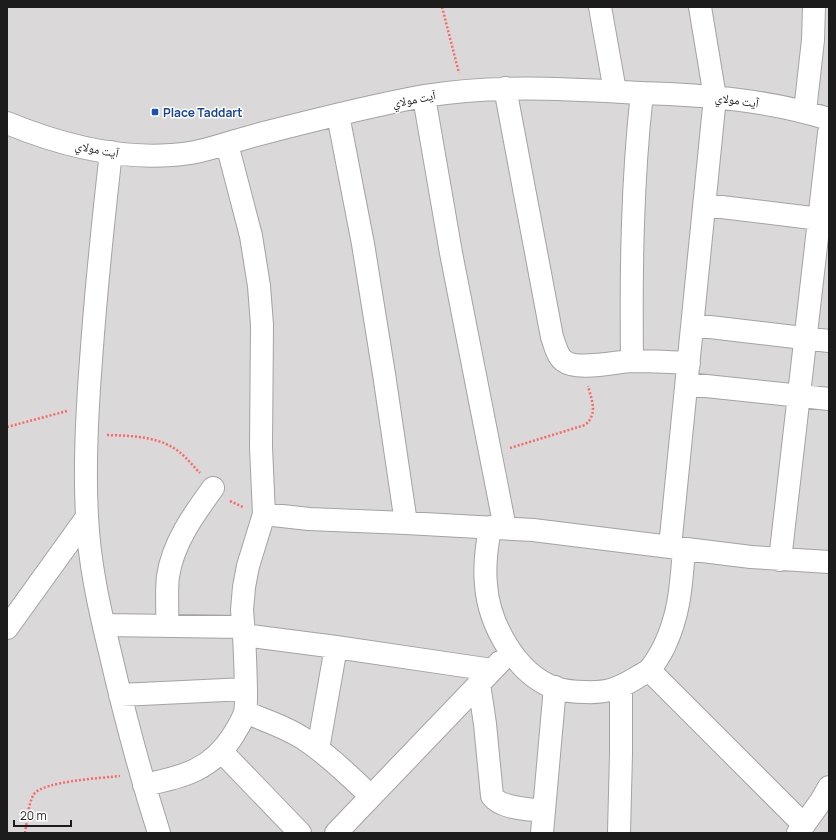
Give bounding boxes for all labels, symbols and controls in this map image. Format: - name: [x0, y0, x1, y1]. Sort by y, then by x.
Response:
- street label: آيت مولاي: [391, 86, 438, 114]
- street label: آيت مولاي: [714, 89, 761, 114]
- place label: Place Taddart: [163, 104, 242, 121]
- marker: Place Taddart: [150, 107, 160, 117]
- street label: آيت مولاي: [73, 136, 121, 164]
- scale bar: [14, 802, 71, 828]
- text: 20 m: [20, 807, 47, 824]

